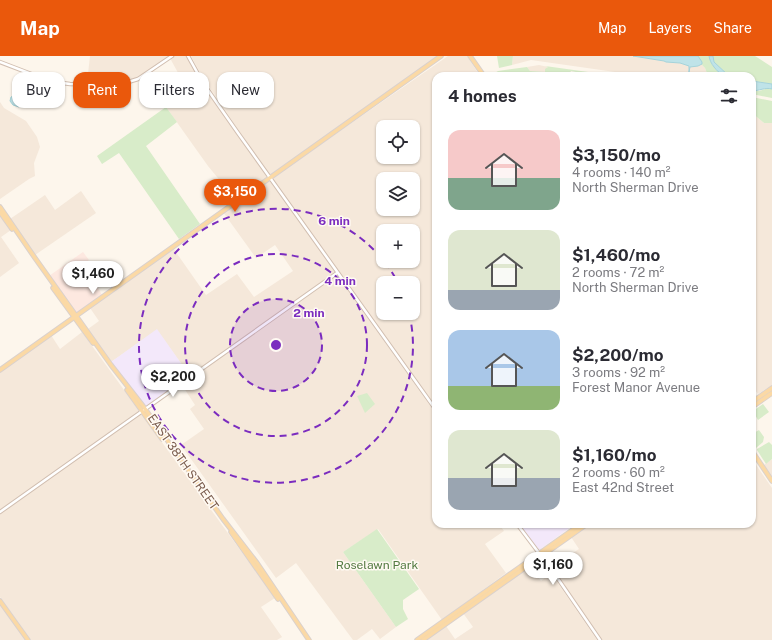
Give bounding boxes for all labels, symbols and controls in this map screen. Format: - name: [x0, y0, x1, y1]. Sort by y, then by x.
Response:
- text: Map: [20, 17, 60, 39]
- text: Map: [598, 20, 626, 36]
- text: Layers: [648, 20, 692, 36]
- text: Share: [714, 20, 752, 36]
- chip: Buy: [12, 72, 65, 108]
- chip: Rent: [73, 72, 131, 108]
- chip: Filters: [139, 72, 209, 108]
- chip: New: [217, 72, 274, 108]
- icon: filters: [718, 85, 740, 107]
- text: 4 homes: [448, 86, 517, 106]
- map controls: [376, 120, 420, 320]
- button: locate: [376, 120, 420, 164]
- text: $3,150/mo: [572, 145, 661, 165]
- icon: home: [480, 146, 528, 194]
- text: 4 rooms · 140 m²: [572, 165, 671, 180]
- button: layers: [376, 172, 420, 216]
- pin: $3,150: [202, 179, 268, 213]
- text: North Sherman Drive: [572, 180, 699, 195]
- text: $3,150: [213, 184, 257, 199]
- text: 6 min: [318, 214, 350, 228]
- button: +: [376, 224, 420, 268]
- text: $1,460/mo: [572, 245, 660, 265]
- icon: home: [480, 246, 528, 294]
- pin: $1,460: [60, 261, 126, 295]
- text: 2 rooms · 72 m²: [572, 265, 664, 280]
- text: $1,460: [71, 266, 115, 281]
- text: 4 min: [324, 274, 356, 288]
- button: −: [376, 276, 420, 320]
- text: North Sherman Drive: [572, 280, 699, 295]
- text: 2 min: [293, 306, 325, 320]
- centre of rings: [269, 338, 283, 352]
- text: $2,200/mo: [572, 345, 664, 365]
- icon: home: [480, 346, 528, 394]
- pin: $2,200: [140, 364, 206, 398]
- text: 3 rooms · 92 m²: [572, 365, 665, 380]
- text: $2,200: [150, 369, 196, 384]
- text: Forest Manor Avenue: [572, 380, 700, 395]
- street label: EAST 38TH STREET: [145, 412, 221, 512]
- text: $1,160/mo: [572, 445, 656, 465]
- icon: home: [480, 446, 528, 494]
- text: 2 rooms · 60 m²: [572, 465, 665, 480]
- text: East 42nd Street: [572, 480, 674, 495]
- pin: $1,160: [520, 552, 586, 586]
- text: $1,160: [533, 557, 573, 572]
- park label: Roselawn Park: [336, 558, 418, 572]

